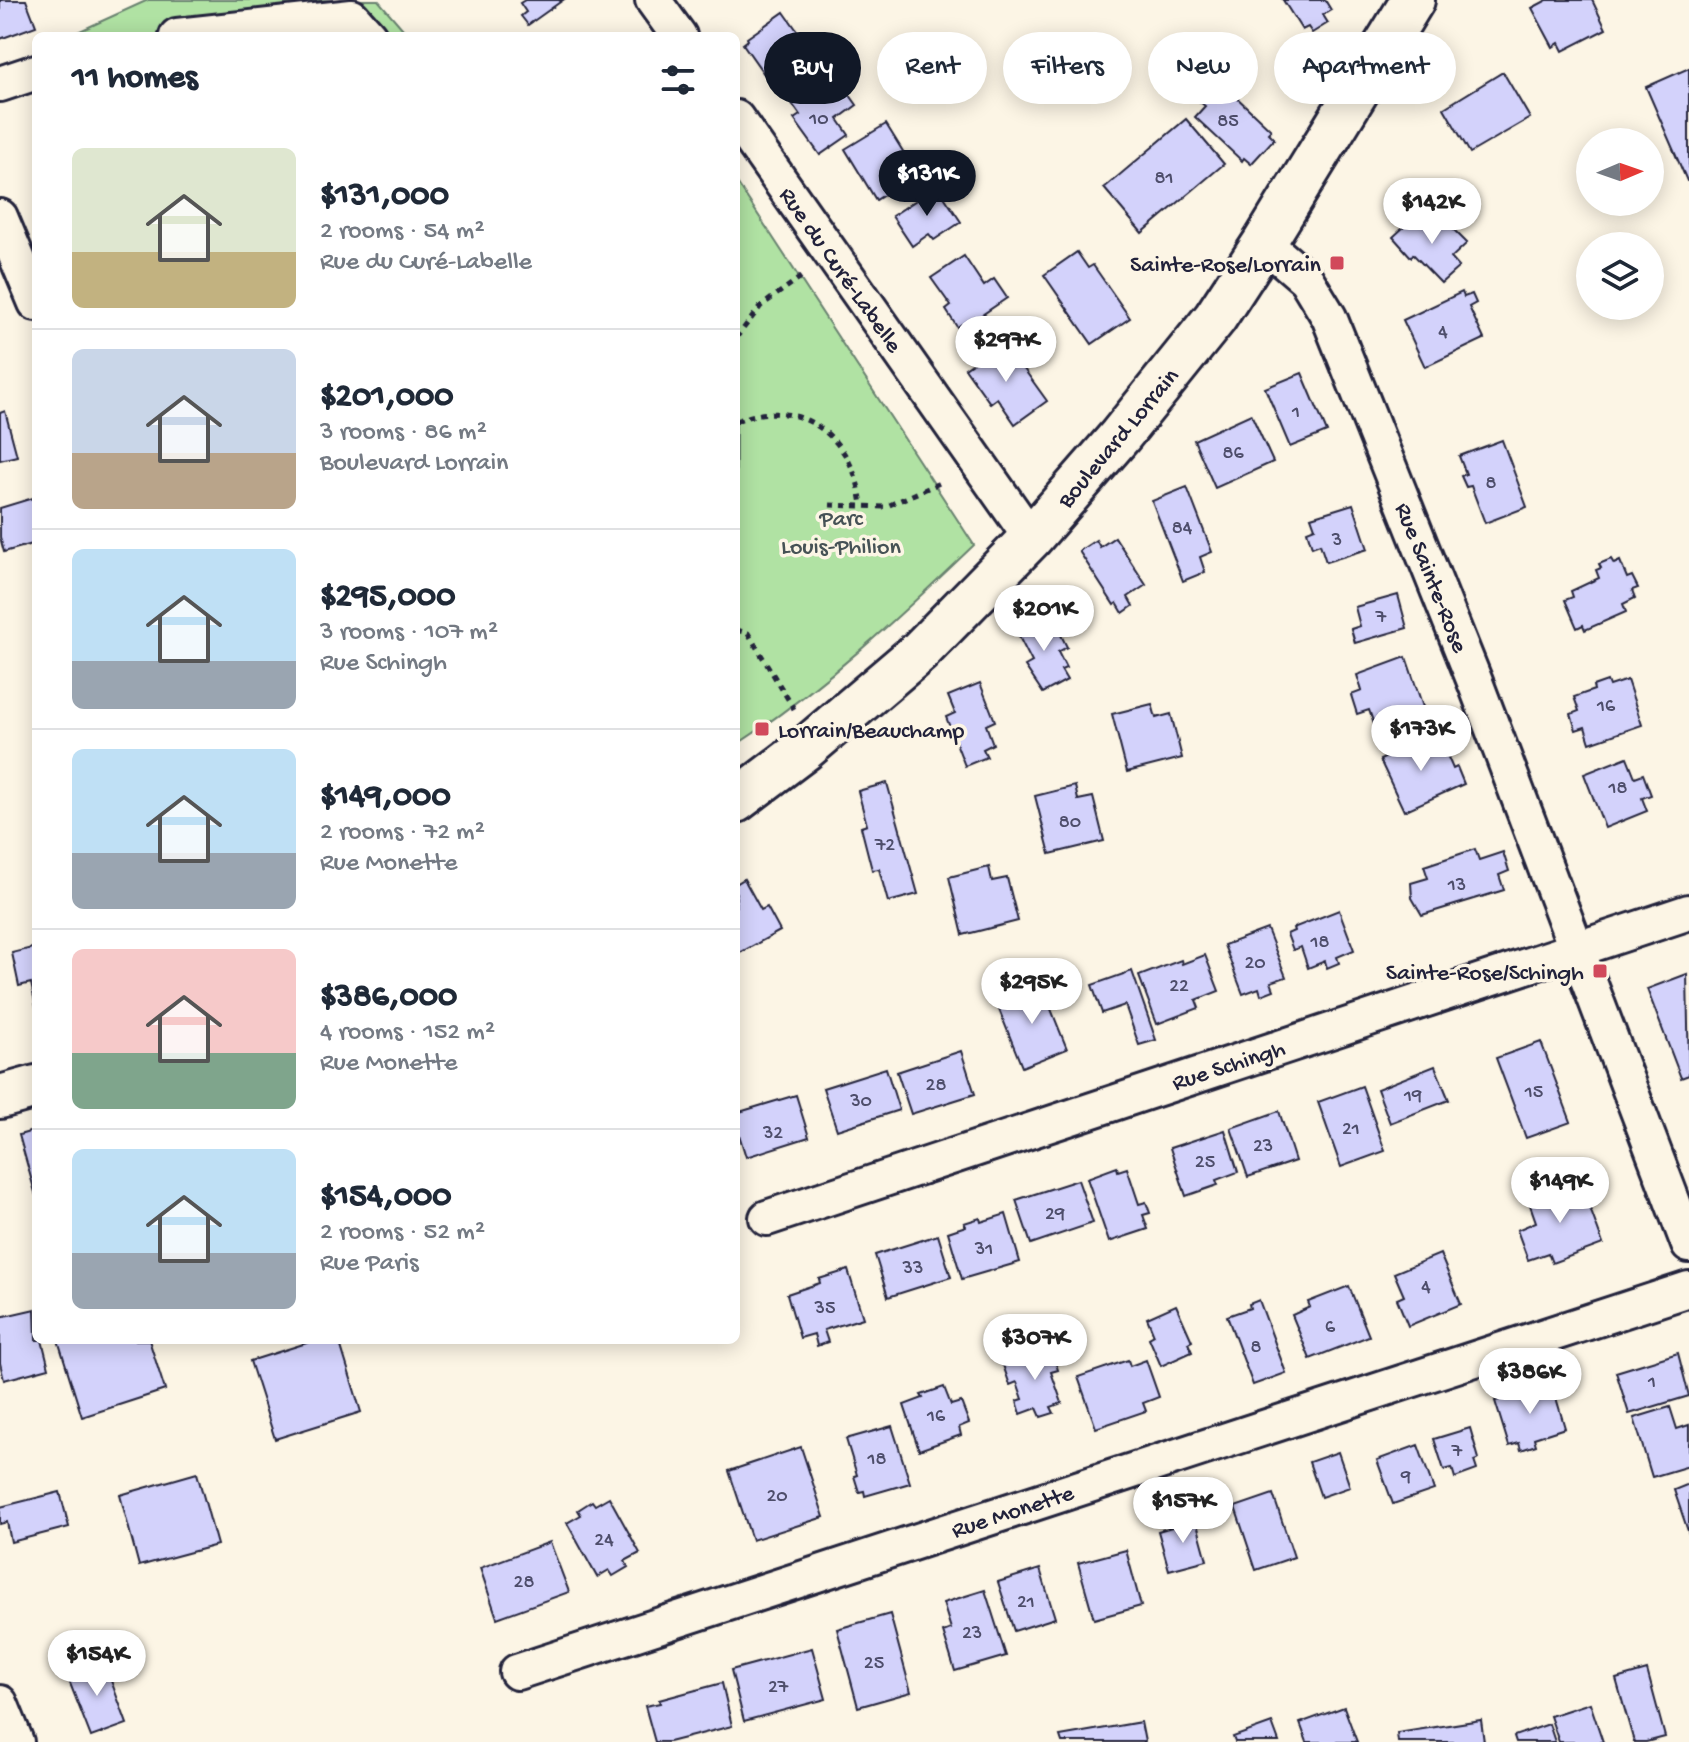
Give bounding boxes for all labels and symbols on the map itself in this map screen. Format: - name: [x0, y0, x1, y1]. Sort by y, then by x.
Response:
- house number: 10: [808, 109, 829, 132]
- house number: 85: [1217, 111, 1239, 134]
- north arrow: [1576, 128, 1664, 216]
- pin: $131K: [871, 150, 983, 218]
- house number: 81: [1154, 168, 1174, 191]
- pin: $142K: [1376, 178, 1488, 246]
- street label: Rue du Curé-Labelle: [771, 183, 907, 360]
- place label: Sainte-Rose/Lorrain: [1130, 252, 1322, 281]
- marker: Sainte-Rose/Lorrain: [1328, 254, 1346, 272]
- pin: $297K: [950, 316, 1062, 384]
- house number: 4: [1438, 322, 1448, 345]
- street label: Boulevard Lorrain: [1052, 363, 1187, 516]
- house number: 1: [1291, 402, 1300, 425]
- house number: 86: [1222, 443, 1244, 466]
- house number: 8: [1486, 473, 1497, 496]
- street label: Rue Sainte-Rose: [1387, 499, 1473, 658]
- park label: Parc Louis-Philion: [781, 506, 901, 563]
- house number: 84: [1172, 518, 1193, 541]
- house number: 3: [1331, 530, 1342, 553]
- pin: $201K: [988, 585, 1100, 653]
- house number: 7: [1375, 607, 1387, 630]
- house number: 16: [1596, 696, 1616, 719]
- pin: $173K: [1365, 705, 1477, 773]
- place label: Lorrain/Beauchamp: [778, 718, 965, 747]
- marker: Lorrain/Beauchamp: [753, 720, 771, 738]
- house number: 18: [1607, 778, 1628, 801]
- house number: 80: [1059, 812, 1081, 835]
- house number: 72: [874, 835, 895, 858]
- house number: 13: [1447, 875, 1466, 898]
- house number: 18: [1309, 932, 1330, 955]
- house number: 20: [1244, 953, 1266, 976]
- pin: $295K: [976, 958, 1088, 1026]
- place label: Sainte-Rose/Schingh: [1386, 960, 1584, 989]
- marker: Sainte-Rose/Schingh: [1591, 962, 1609, 980]
- house number: 22: [1169, 976, 1189, 999]
- street label: Rue Schingh: [1169, 1035, 1289, 1099]
- house number: 28: [926, 1075, 946, 1098]
- house number: 15: [1524, 1082, 1543, 1105]
- house number: 19: [1403, 1086, 1422, 1109]
- house number: 30: [849, 1091, 872, 1114]
- house number: 21: [1342, 1119, 1360, 1142]
- house number: 32: [762, 1123, 783, 1146]
- house number: 23: [1253, 1136, 1273, 1159]
- house number: 25: [1195, 1152, 1215, 1175]
- pin: $149K: [1504, 1157, 1616, 1225]
- house number: 29: [1045, 1204, 1065, 1227]
- house number: 31: [974, 1239, 993, 1262]
- house number: 33: [902, 1258, 923, 1281]
- house number: 4: [1421, 1277, 1431, 1300]
- house number: 35: [814, 1298, 835, 1321]
- pin: $307K: [979, 1314, 1091, 1382]
- house number: 6: [1325, 1317, 1336, 1340]
- house number: 8: [1251, 1337, 1262, 1360]
- pin: $386K: [1474, 1348, 1586, 1416]
- house number: 1: [1647, 1372, 1656, 1395]
- house number: 16: [926, 1406, 946, 1429]
- house number: 7: [1451, 1441, 1463, 1464]
- house number: 18: [866, 1449, 887, 1472]
- house number: 9: [1400, 1467, 1411, 1490]
- pin: $157K: [1127, 1477, 1239, 1545]
- street label: Rue Monette: [948, 1480, 1078, 1547]
- house number: 20: [766, 1486, 788, 1509]
- house number: 24: [594, 1530, 614, 1553]
- house number: 28: [514, 1572, 534, 1595]
- house number: 21: [1017, 1592, 1035, 1615]
- house number: 23: [962, 1623, 982, 1646]
- pin: $154K: [41, 1630, 153, 1698]
- house number: 25: [864, 1653, 884, 1676]
- house number: 27: [768, 1677, 789, 1700]

